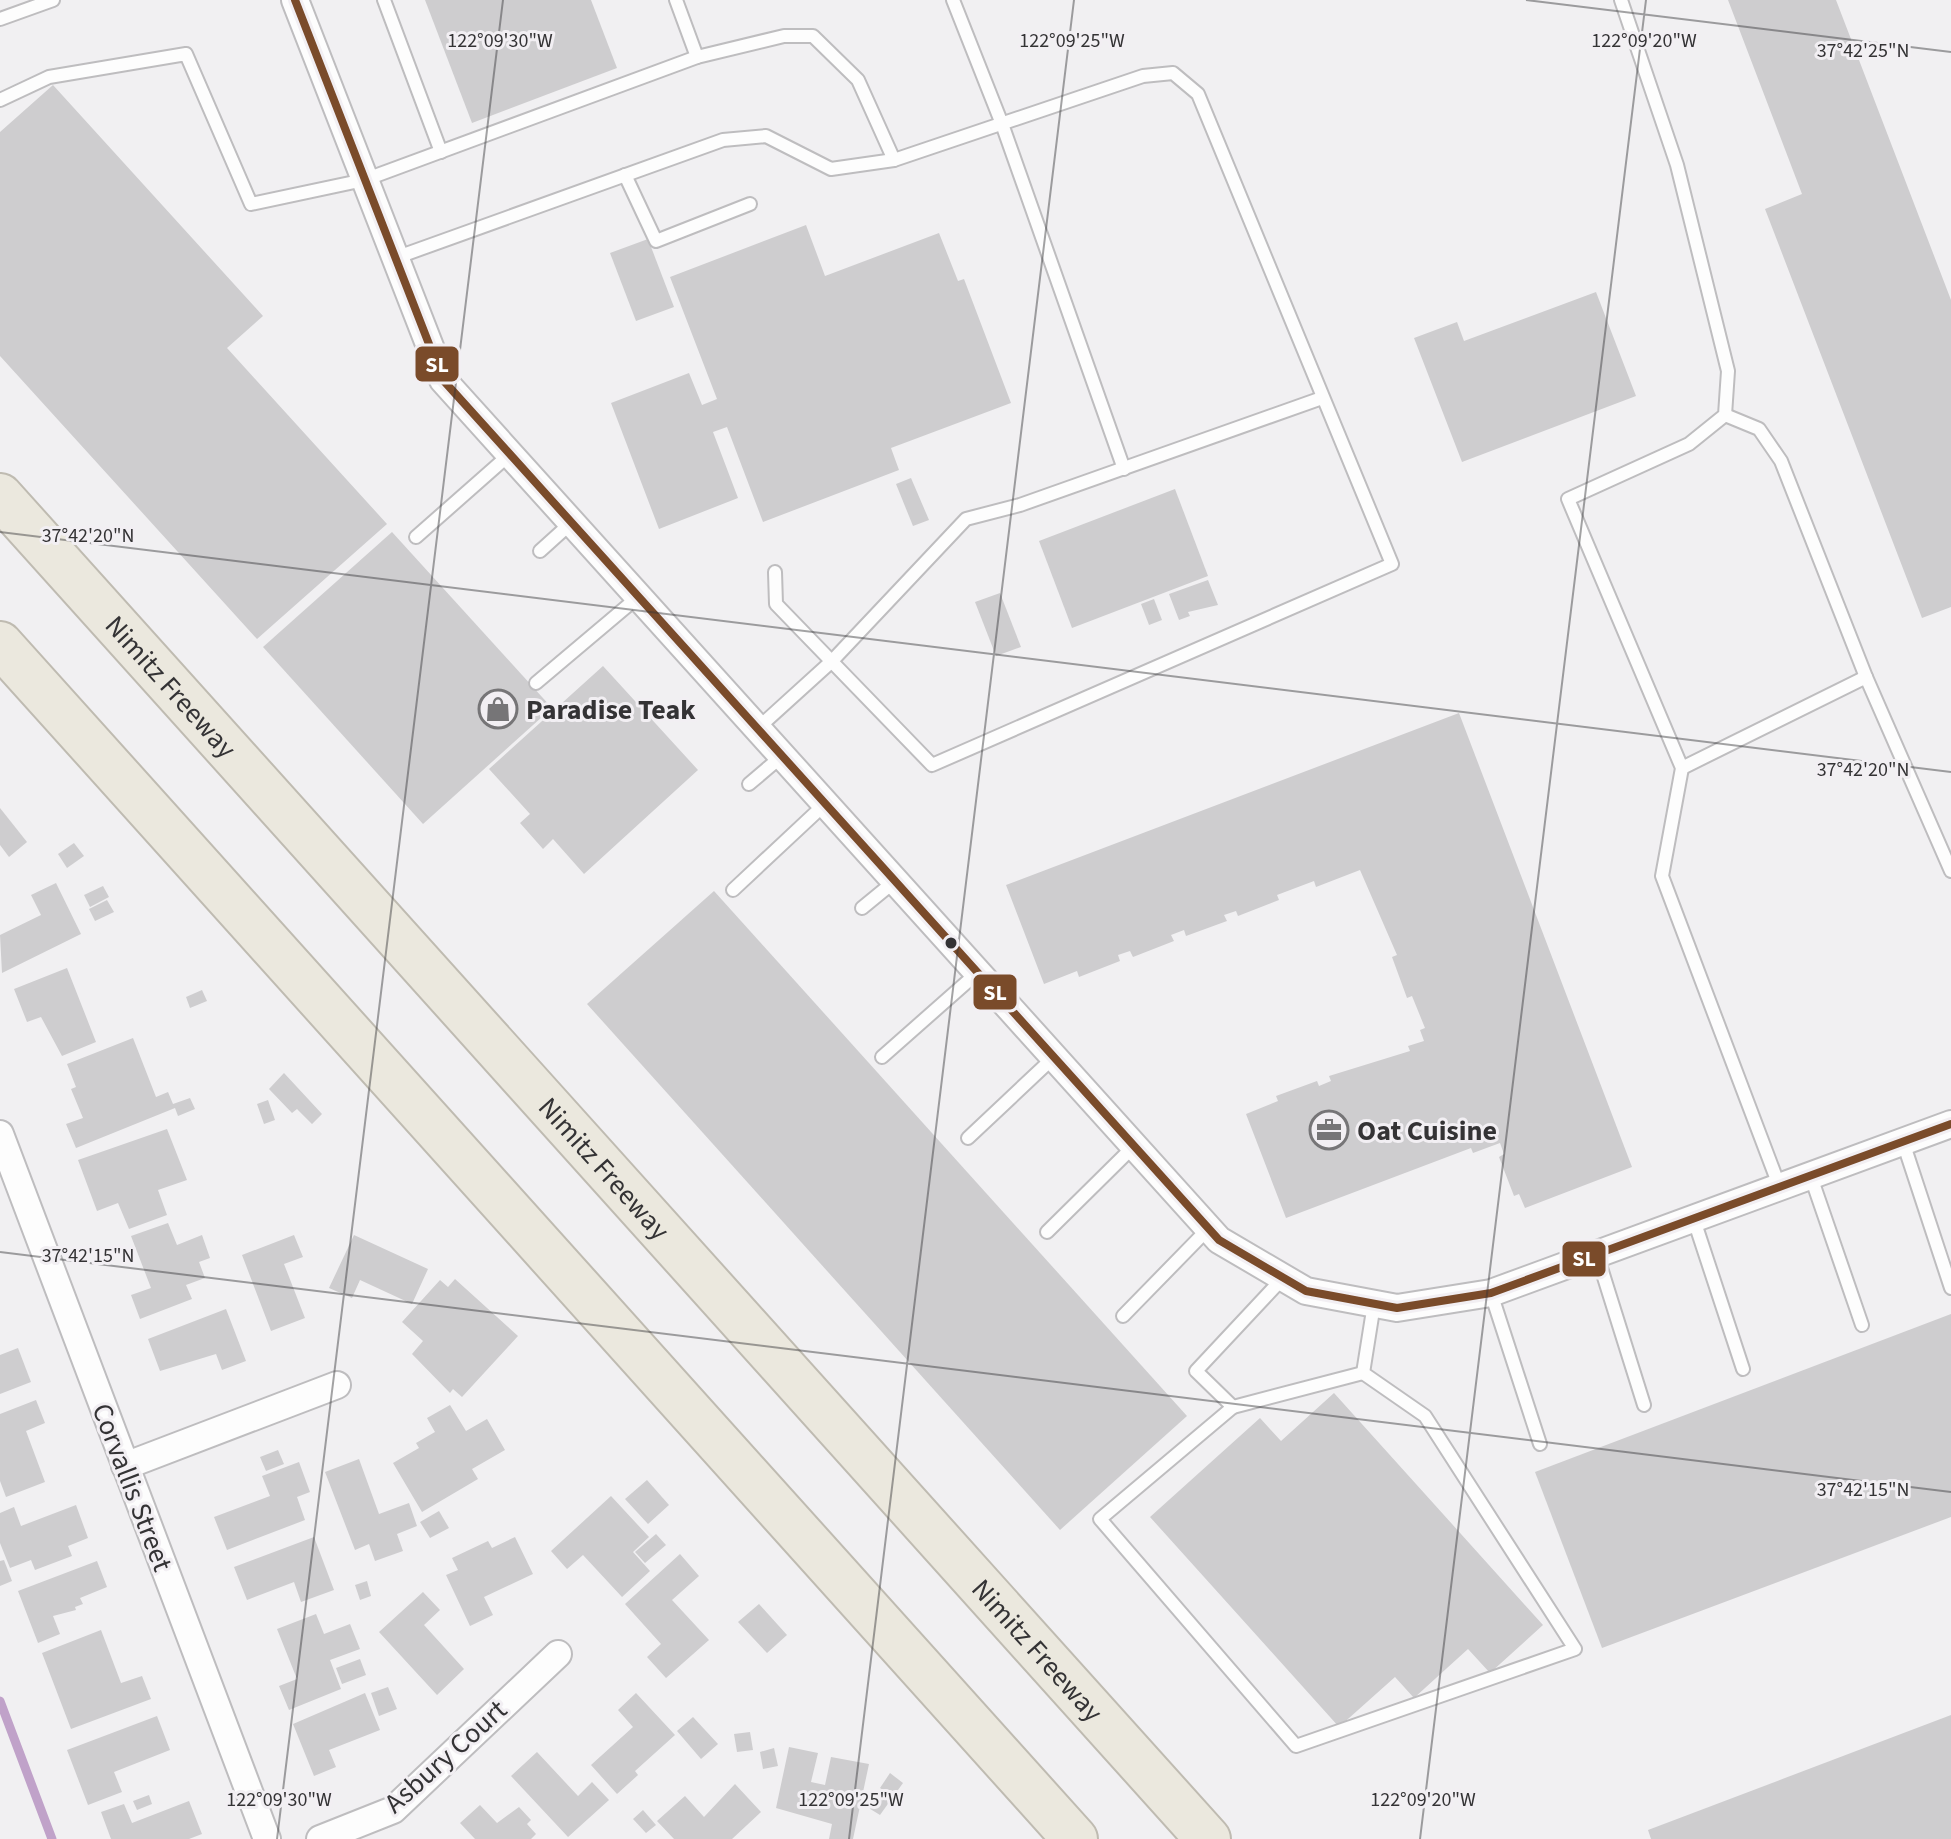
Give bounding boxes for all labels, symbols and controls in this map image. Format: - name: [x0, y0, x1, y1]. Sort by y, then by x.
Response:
- text: 122°09'30"W: [447, 27, 553, 55]
- text: 122°09'25"W: [1019, 27, 1125, 55]
- text: 122°09'20"W: [1591, 27, 1697, 55]
- text: 37°42'25"N: [1817, 37, 1909, 65]
- line badge: SL: [414, 345, 460, 383]
- text: SL: [425, 349, 449, 381]
- text: 37°42'20"N: [42, 522, 134, 550]
- street label: Nimitz Freeway: [95, 607, 245, 767]
- shop icon: Paradise Teak: [477, 688, 519, 730]
- place label: Paradise Teak: [526, 690, 696, 730]
- text: 37°42'20"N: [1817, 756, 1909, 784]
- unlabelled marker: [943, 935, 959, 951]
- line badge: SL: [972, 973, 1018, 1011]
- text: SL: [983, 977, 1007, 1009]
- street label: Nimitz Freeway: [529, 1089, 679, 1249]
- office icon: Oat Cuisine: [1308, 1109, 1350, 1151]
- place label: Oat Cuisine: [1357, 1111, 1497, 1151]
- line badge: SL: [1561, 1240, 1607, 1278]
- text: 37°42'15"N: [42, 1242, 134, 1270]
- text: SL: [1572, 1243, 1596, 1275]
- street label: Corvallis Street: [82, 1398, 183, 1578]
- text: 37°42'15"N: [1817, 1476, 1909, 1504]
- street label: Nimitz Freeway: [962, 1570, 1112, 1731]
- street label: Asbury Court: [375, 1690, 516, 1823]
- text: 122°09'30"W: [226, 1786, 332, 1814]
- text: 122°09'25"W: [798, 1786, 904, 1814]
- text: 122°09'20"W: [1370, 1786, 1476, 1814]

